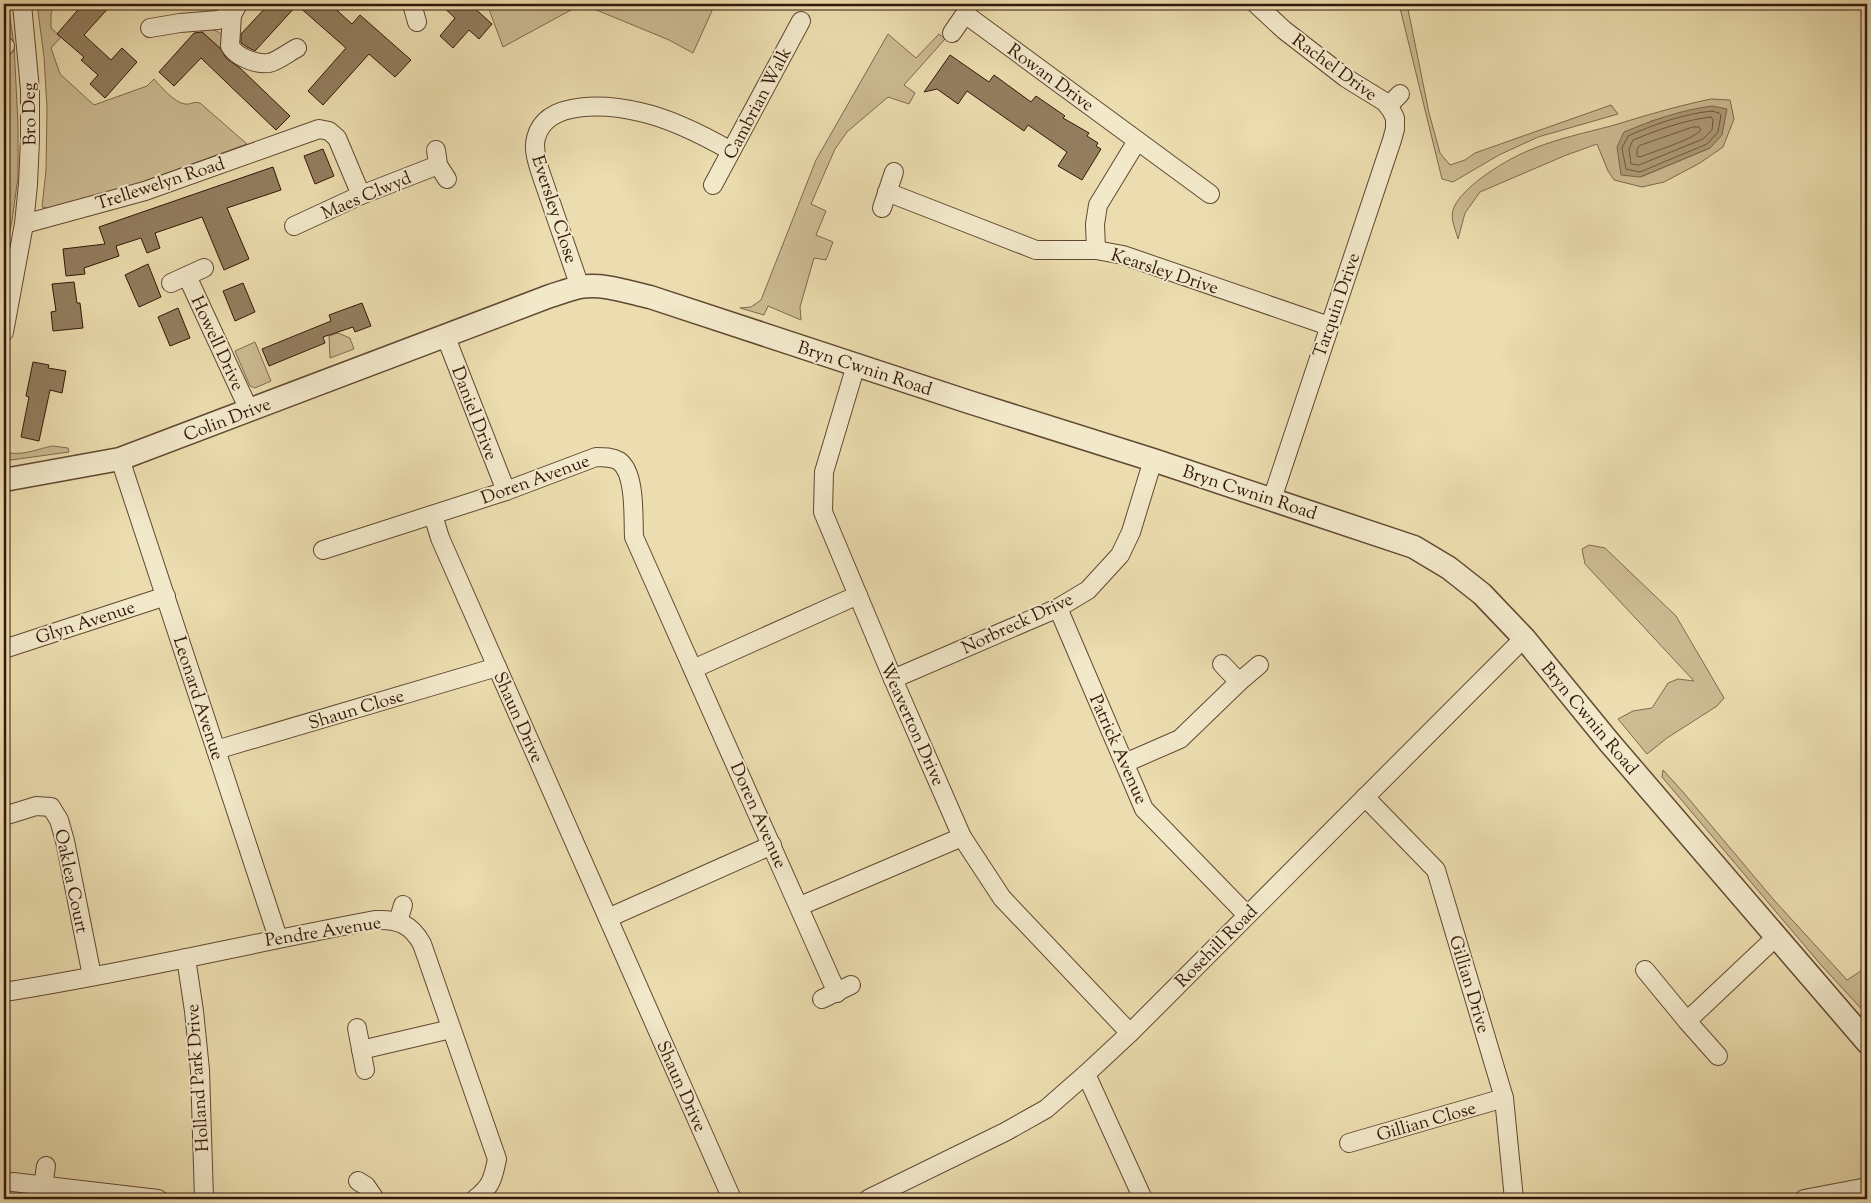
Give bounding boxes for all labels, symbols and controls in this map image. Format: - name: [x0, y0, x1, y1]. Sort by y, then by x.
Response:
- street label: Rachel Drive: [1286, 29, 1382, 108]
- street label: Rowan Drive: [1001, 38, 1098, 119]
- street label: Cambrian Walk: [718, 43, 799, 165]
- street label: Bro Deg: [17, 82, 45, 146]
- street label: Trellewelyn Road: [93, 152, 228, 218]
- street label: Eversley Close: [523, 152, 583, 267]
- street label: Maes Clwyd: [318, 166, 416, 227]
- street label: Kearsley Drive: [1107, 243, 1221, 303]
- street label: Tarquin Drive: [1308, 250, 1368, 361]
- street label: Howell Drive: [183, 292, 250, 396]
- street label: Bryn Cwnin Road: [794, 336, 935, 404]
- street label: Daniel Drive: [443, 363, 503, 464]
- street label: Colin Drive: [180, 392, 275, 449]
- street label: Doren Avenue: [478, 449, 594, 513]
- street label: Bryn Cwnin Road: [1179, 460, 1320, 528]
- street label: Norbreck Drive: [958, 588, 1078, 662]
- street label: Glyn Avenue: [33, 596, 139, 652]
- street label: Leonard Avenue: [165, 633, 229, 764]
- street label: Bryn Cwnin Road: [1534, 657, 1643, 781]
- street label: Weaverton Drive: [872, 659, 950, 791]
- street label: Shaun Drive: [485, 668, 549, 768]
- street label: Shaun Close: [306, 684, 408, 738]
- street label: Patrick Avenue: [1081, 691, 1153, 809]
- street label: Doren Avenue: [722, 759, 792, 873]
- street label: Oaklea Court: [46, 827, 94, 936]
- street label: Rosehill Road: [1170, 900, 1265, 995]
- street label: Pendre Avenue: [263, 911, 383, 955]
- street label: Gillian Drive: [1441, 932, 1495, 1037]
- street label: Holland Park Drive: [181, 1003, 217, 1153]
- street label: Shaun Drive: [648, 1037, 712, 1137]
- street label: Gillian Close: [1374, 1096, 1479, 1150]

